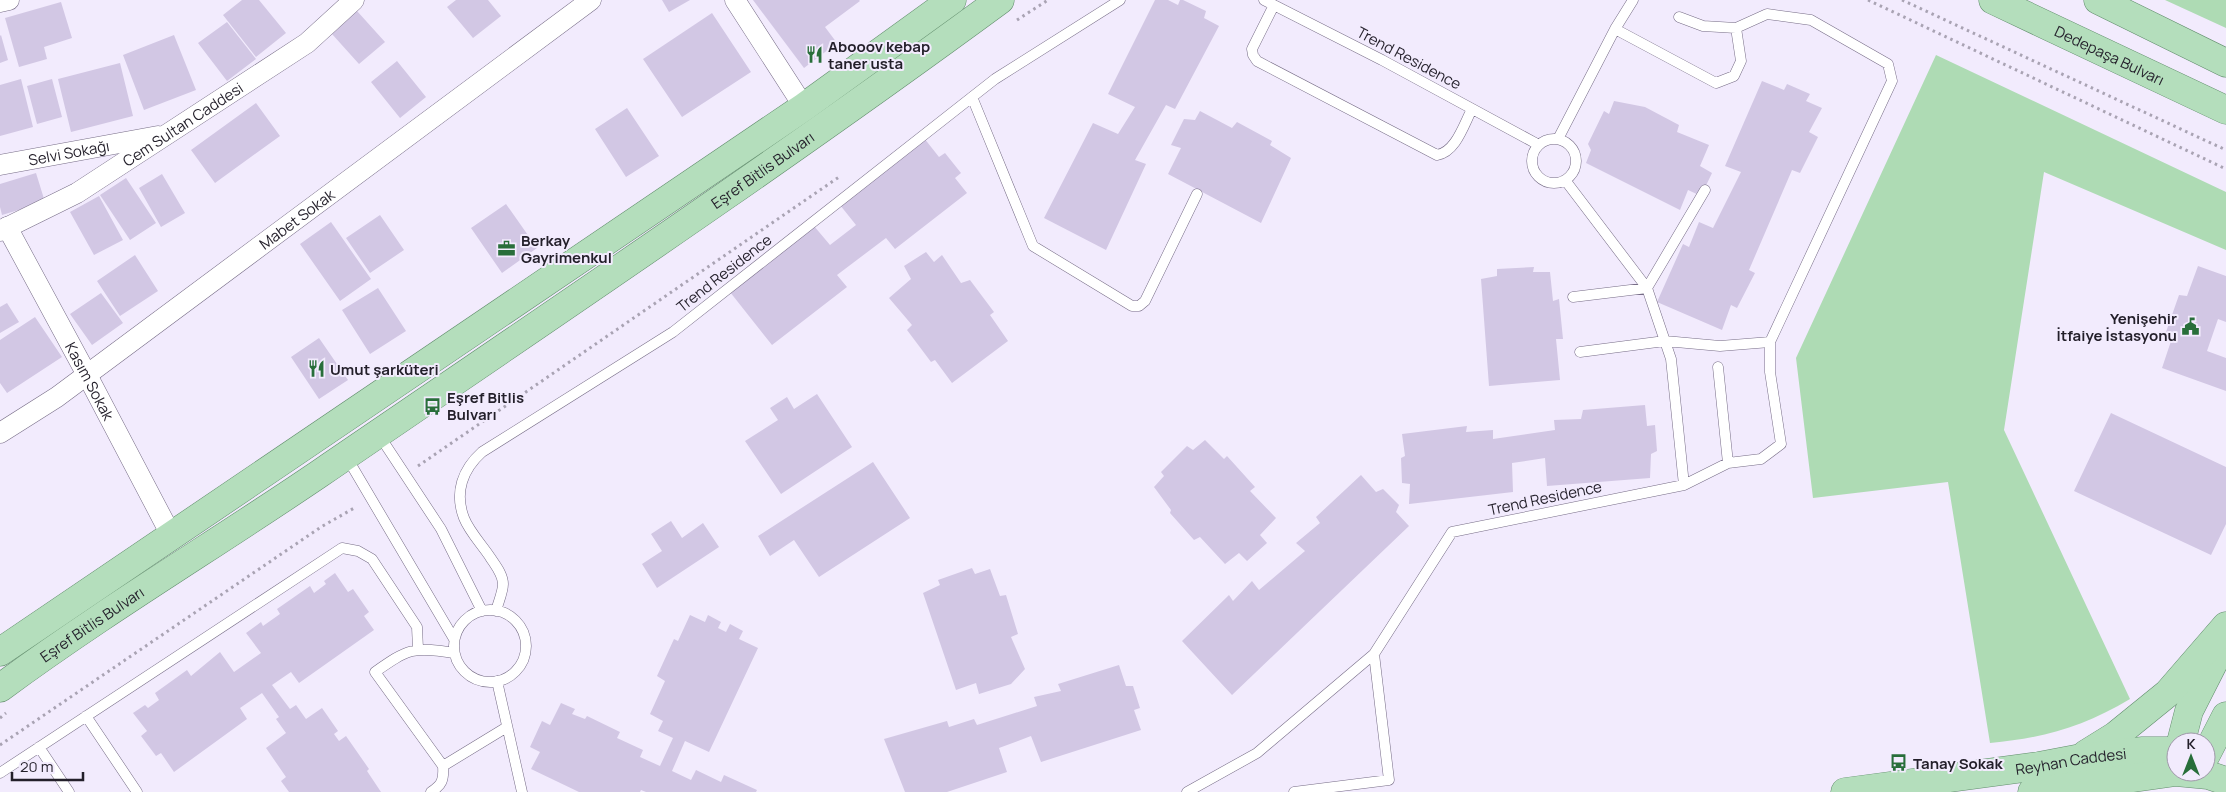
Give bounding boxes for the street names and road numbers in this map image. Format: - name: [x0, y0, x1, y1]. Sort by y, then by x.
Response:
- street label: Dedepaşa Bulvarı: [2051, 20, 2168, 90]
- street label: Trend Residence: [1353, 22, 1465, 94]
- street label: Cem Sultan Caddesi: [118, 77, 247, 171]
- street label: Eşref Bitlis Bulvarı: [707, 126, 818, 213]
- street label: Selvi Sokağı: [27, 135, 111, 170]
- street label: Mabet Sokak: [255, 184, 339, 254]
- street label: Trend Residence: [672, 229, 776, 317]
- street label: Kasım Sokak: [61, 338, 120, 424]
- street label: Trend Residence: [1486, 476, 1604, 520]
- street label: Eşref Bitlis Bulvarı: [36, 581, 148, 667]
- street label: Reyhan Caddesi: [2014, 742, 2128, 780]

